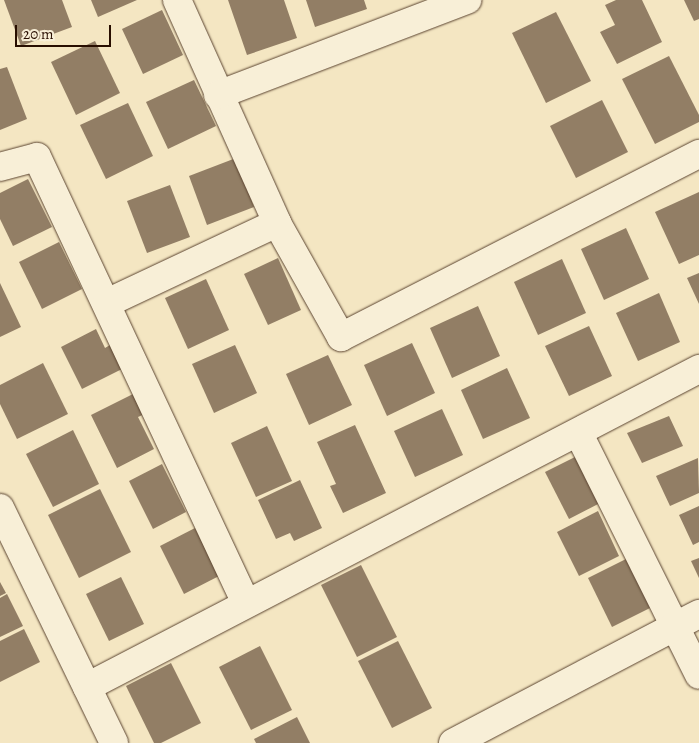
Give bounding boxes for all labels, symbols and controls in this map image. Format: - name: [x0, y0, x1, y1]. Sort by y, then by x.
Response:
- scale bar: [18, 15, 114, 47]
- text: 20 m: [23, 24, 54, 44]

